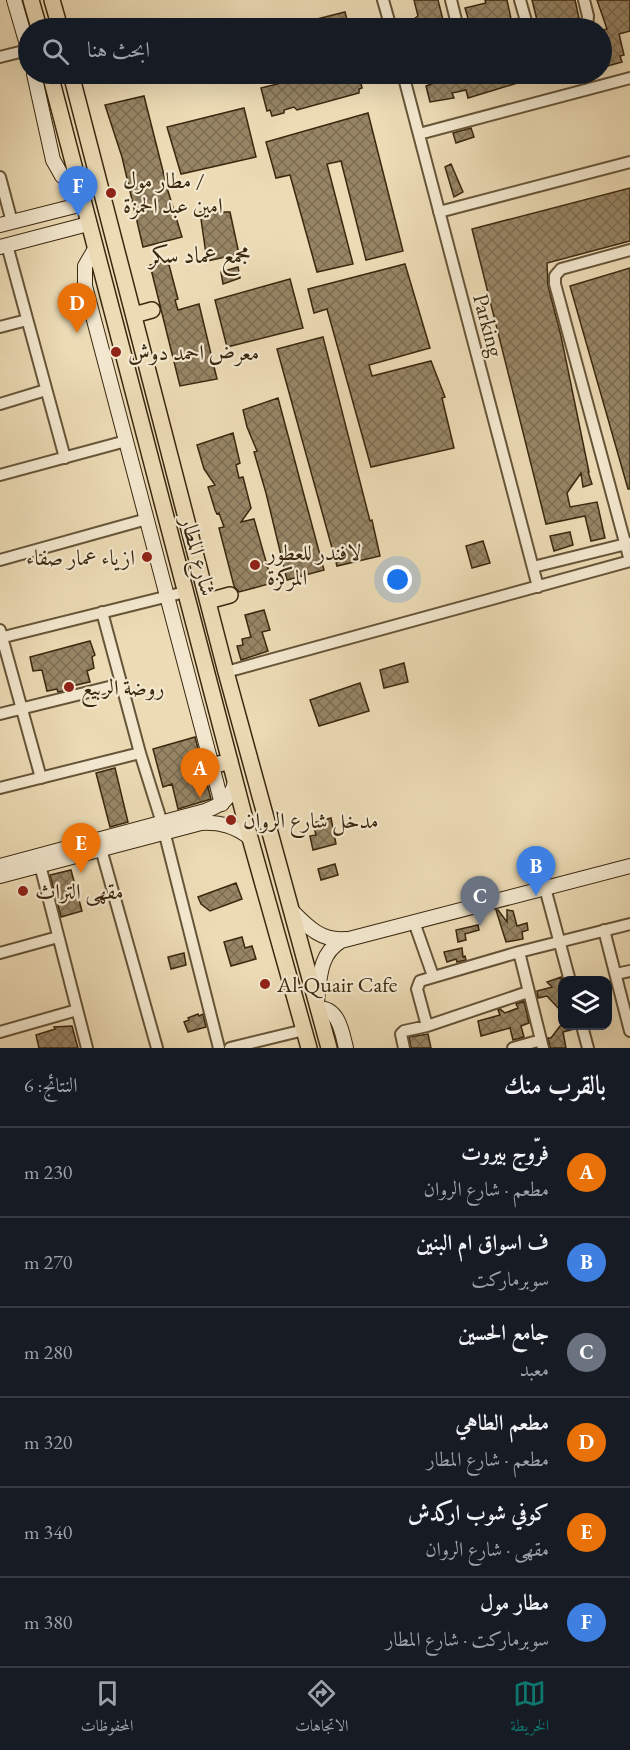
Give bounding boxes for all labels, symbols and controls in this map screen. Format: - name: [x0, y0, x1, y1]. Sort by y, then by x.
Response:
- search box: [18, 18, 612, 84]
- icon: search: [39, 35, 72, 68]
- text: ابحث هنا: [87, 35, 150, 64]
- pin: F: [58, 166, 98, 216]
- place label: مطار مول / امين عبد الحمزة: [123, 166, 223, 220]
- marker: مطار مول / امين عبد الحمزة: [104, 186, 118, 200]
- district label: مجمع عماد سكر: [146, 239, 251, 277]
- pin: D: [58, 284, 97, 333]
- street label: Parking: [466, 290, 511, 360]
- place label: معرض احمد دوش: [128, 338, 259, 367]
- marker: معرض احمد دوش: [109, 345, 123, 359]
- street label: شارع المطار: [170, 511, 223, 600]
- place label: لافندر للعطور المركزة: [265, 538, 361, 592]
- place label: ازياء عمار صفاء: [26, 543, 135, 572]
- marker: ازياء عمار صفاء: [140, 550, 154, 564]
- marker: لافندر للعطور المركزة: [248, 558, 262, 572]
- your location: [383, 565, 412, 594]
- place label: روضة الربيع: [81, 673, 164, 707]
- marker: روضة الربيع: [62, 680, 76, 694]
- pin: A: [180, 748, 220, 798]
- place label: مدخل شارع الروان: [243, 806, 379, 839]
- marker: مدخل شارع الروان: [224, 813, 238, 827]
- pin: E: [62, 824, 100, 873]
- pin: B: [516, 846, 556, 896]
- pin: C: [460, 876, 500, 926]
- place label: مقهى التراث: [35, 877, 124, 907]
- marker: مقهى التراث: [16, 884, 30, 898]
- place label: Al-Quair Cafe: [276, 970, 398, 999]
- map controls: [558, 976, 612, 1030]
- button: layers: [558, 976, 612, 1030]
- marker: Al-Quair Cafe: [258, 977, 272, 991]
- text: بالقرب منك: [504, 1068, 606, 1102]
- text: النتائج: 6: [24, 1072, 78, 1098]
- text: فرّوج بيروت: [461, 1138, 549, 1167]
- text: 230 m: [24, 1159, 72, 1185]
- text: A: [579, 1159, 594, 1185]
- text: مطعم · شارع الروان: [423, 1176, 549, 1202]
- text: ف اسواق ام البنين: [416, 1228, 549, 1257]
- text: 270 m: [24, 1249, 72, 1275]
- text: B: [580, 1249, 593, 1275]
- text: سوبرماركت: [471, 1266, 549, 1292]
- text: جامع الحسين: [458, 1318, 549, 1347]
- text: 280 m: [24, 1339, 72, 1365]
- text: C: [579, 1339, 594, 1365]
- text: معبد: [520, 1356, 549, 1382]
- text: مطعم الطاهي: [455, 1408, 549, 1437]
- text: 320 m: [24, 1429, 72, 1455]
- text: D: [579, 1429, 594, 1455]
- text: مطعم · شارع المطار: [427, 1446, 549, 1472]
- text: كوفي شوب اركدش: [408, 1498, 549, 1527]
- text: 340 m: [24, 1519, 72, 1545]
- text: E: [581, 1519, 592, 1545]
- text: مقهى · شارع الروان: [425, 1536, 549, 1562]
- text: مطار مول: [480, 1588, 549, 1617]
- text: 380 m: [24, 1609, 72, 1635]
- text: F: [581, 1609, 592, 1635]
- text: سوبرماركت · شارع المطار: [386, 1626, 549, 1652]
- tab: المحفوظات: [81, 1677, 134, 1741]
- tab: الاتجاهات: [295, 1677, 349, 1741]
- tab: الخريطة: [510, 1677, 549, 1741]

